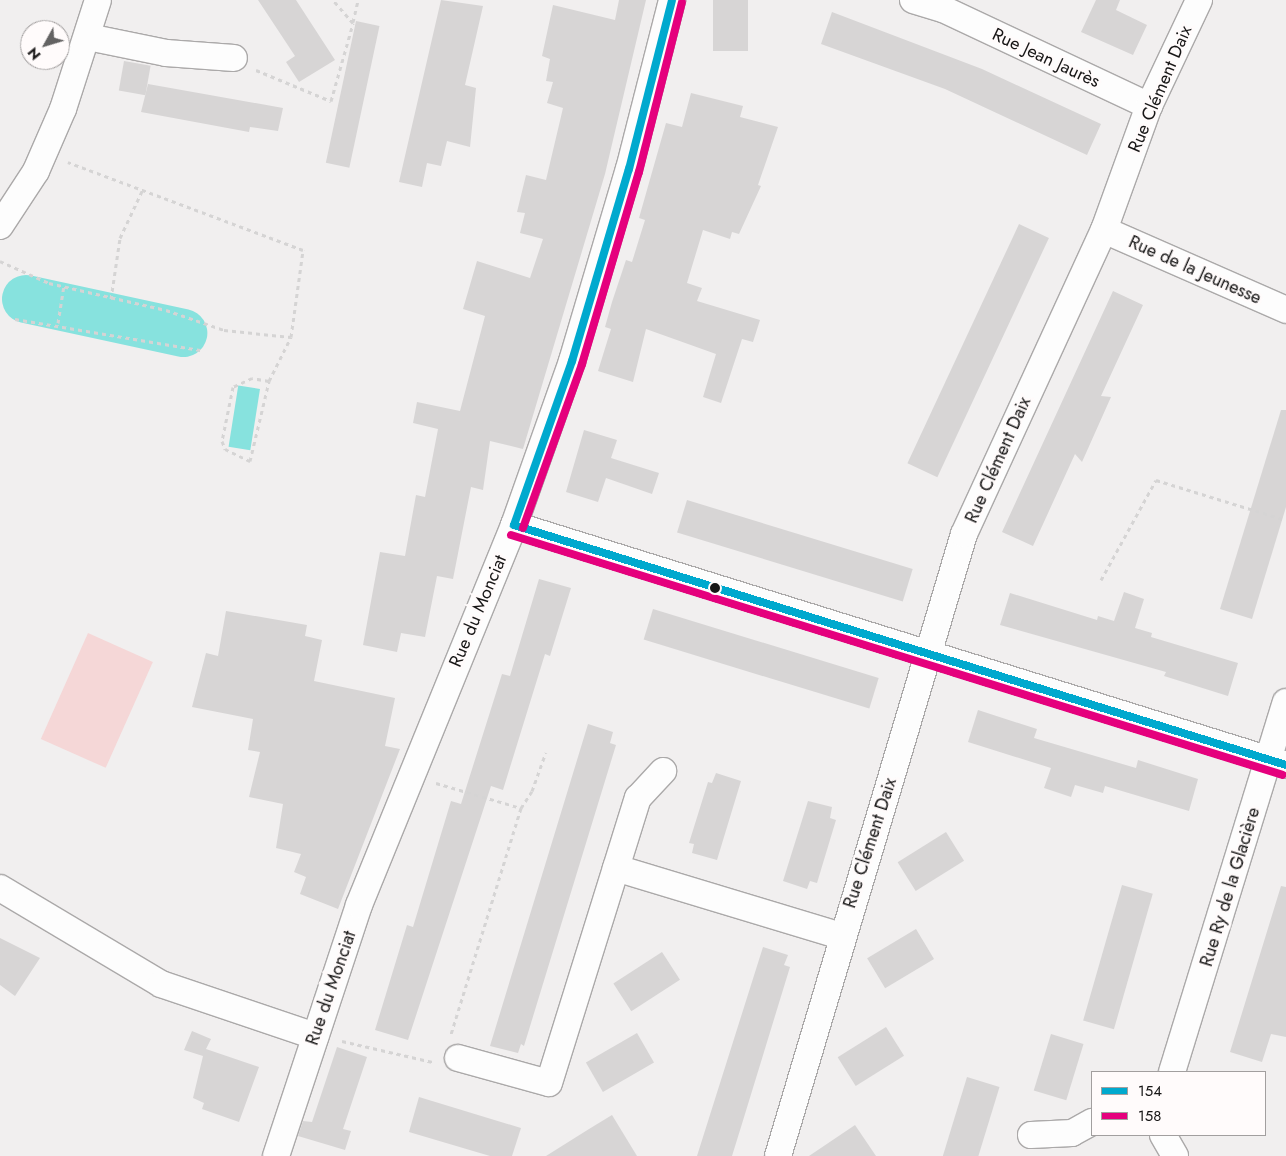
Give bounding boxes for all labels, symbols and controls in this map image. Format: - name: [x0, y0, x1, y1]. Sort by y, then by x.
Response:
- north arrow: [20, 20, 70, 70]
- street label: Rue Clément Daix: [1124, 22, 1196, 156]
- street label: Rue Jean Jaurès: [989, 24, 1103, 92]
- text: N: [23, 43, 45, 64]
- street label: Rue de la Jeunesse: [1125, 231, 1265, 309]
- street label: Rue Clément Daix: [961, 394, 1035, 526]
- street label: Rue du Monciat: [445, 552, 511, 670]
- unlabelled marker: [710, 583, 720, 593]
- street label: Rue Clément Daix: [839, 775, 901, 911]
- street label: Rue Ry de la Glacière: [1196, 805, 1264, 969]
- street label: Rue du Monciat: [301, 928, 361, 1048]
- legend: [1091, 1071, 1266, 1136]
- text: 154: [1138, 1080, 1162, 1102]
- text: 158: [1138, 1105, 1161, 1127]

